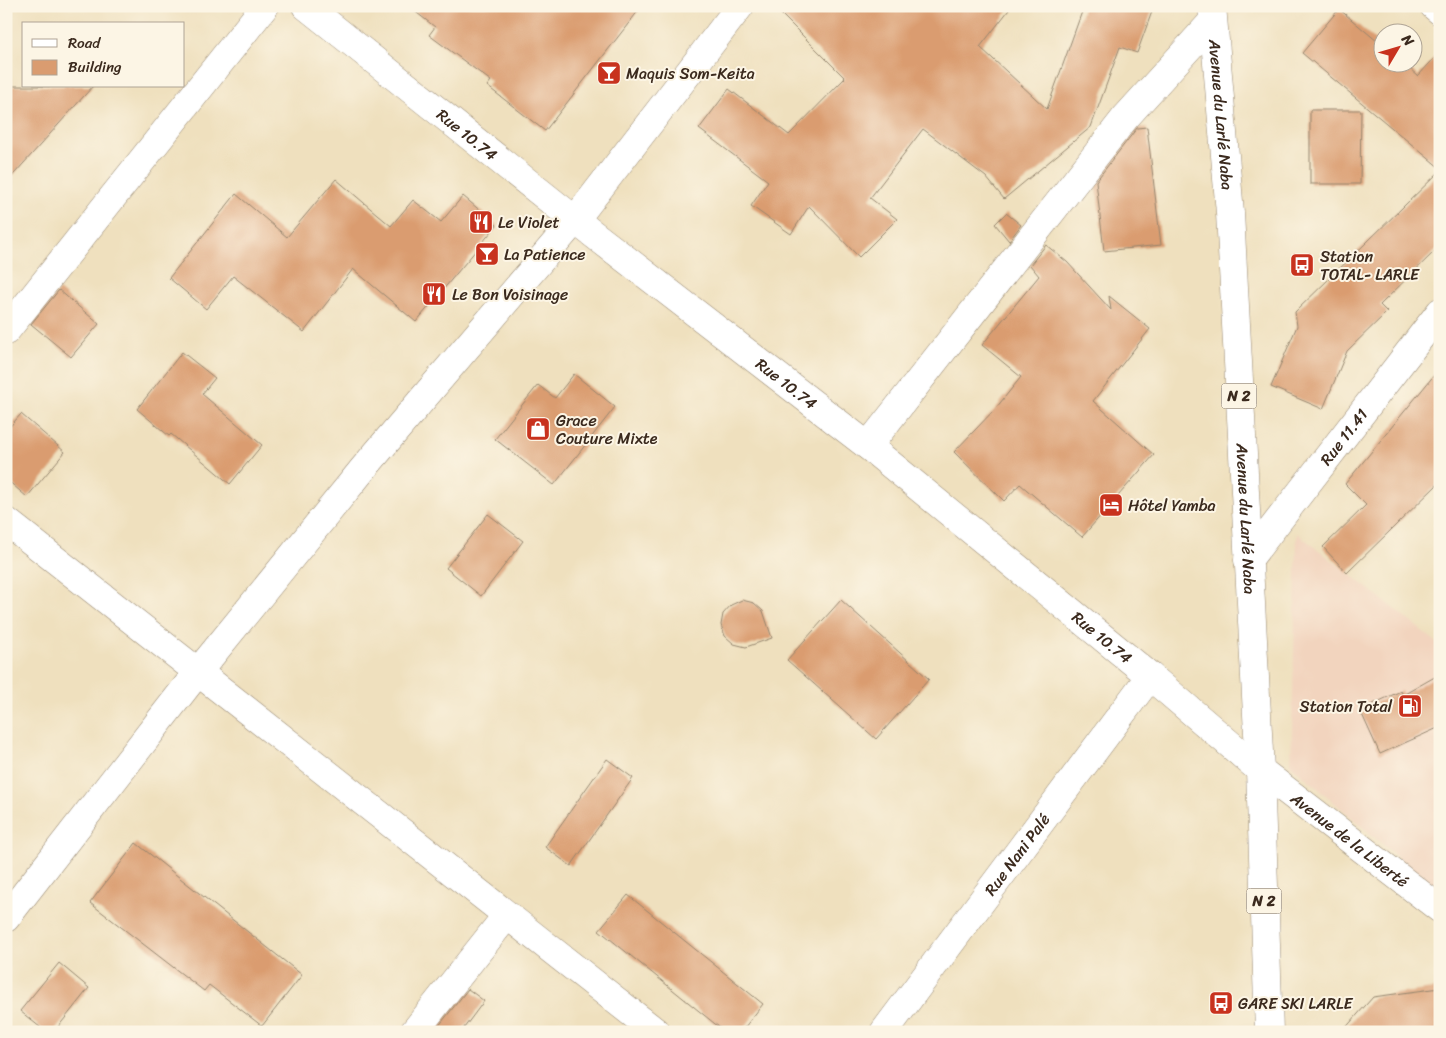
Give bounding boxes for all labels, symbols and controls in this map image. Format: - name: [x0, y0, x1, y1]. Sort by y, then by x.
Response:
- legend: [22, 22, 185, 88]
- north arrow: [1374, 22, 1424, 72]
- text: N: [1394, 28, 1421, 52]
- text: Road: [68, 30, 101, 56]
- street label: Avenue du Larlé Naba: [1200, 37, 1242, 191]
- text: Building: [68, 54, 122, 80]
- place label: Maquis Som-Keita: [626, 59, 755, 88]
- bar icon: Maquis Som-Keita: [596, 60, 622, 86]
- street label: Rue 10.74: [430, 101, 504, 168]
- place label: Le Violet: [498, 208, 559, 237]
- restaurant icon: Le Violet: [468, 209, 494, 235]
- place label: La Patience: [504, 240, 585, 269]
- bar icon: La Patience: [474, 241, 500, 267]
- place label: Station TOTAL- LARLE: [1320, 242, 1420, 289]
- bus stop icon: Station TOTAL- LARLE: [1289, 252, 1315, 278]
- place label: Le Bon Voisinage: [452, 280, 568, 309]
- restaurant icon: Le Bon Voisinage: [421, 281, 447, 307]
- street label: Rue 10.74: [749, 350, 824, 417]
- road number: N 2: [1222, 384, 1256, 408]
- street label: Rue 11.41: [1312, 402, 1376, 472]
- place label: Grace Couture Mixte: [556, 406, 658, 453]
- shop icon: Grace Couture Mixte: [525, 416, 551, 442]
- street label: Avenue du Larlé Naba: [1227, 441, 1265, 595]
- place label: Hôtel Yamba: [1128, 491, 1216, 520]
- hotel icon: Hôtel Yamba: [1098, 492, 1124, 518]
- street label: Rue 10.74: [1065, 604, 1139, 671]
- place label: Station Total: [1300, 692, 1392, 721]
- fuel station icon: Station Total: [1397, 693, 1423, 719]
- street label: Avenue de la Liberté: [1283, 784, 1415, 895]
- street label: Rue Nani Palé: [977, 807, 1058, 902]
- road number: N 2: [1246, 888, 1282, 914]
- place label: GARE SKI LARLE: [1238, 989, 1353, 1018]
- bus stop icon: GARE SKI LARLE: [1208, 990, 1234, 1016]

